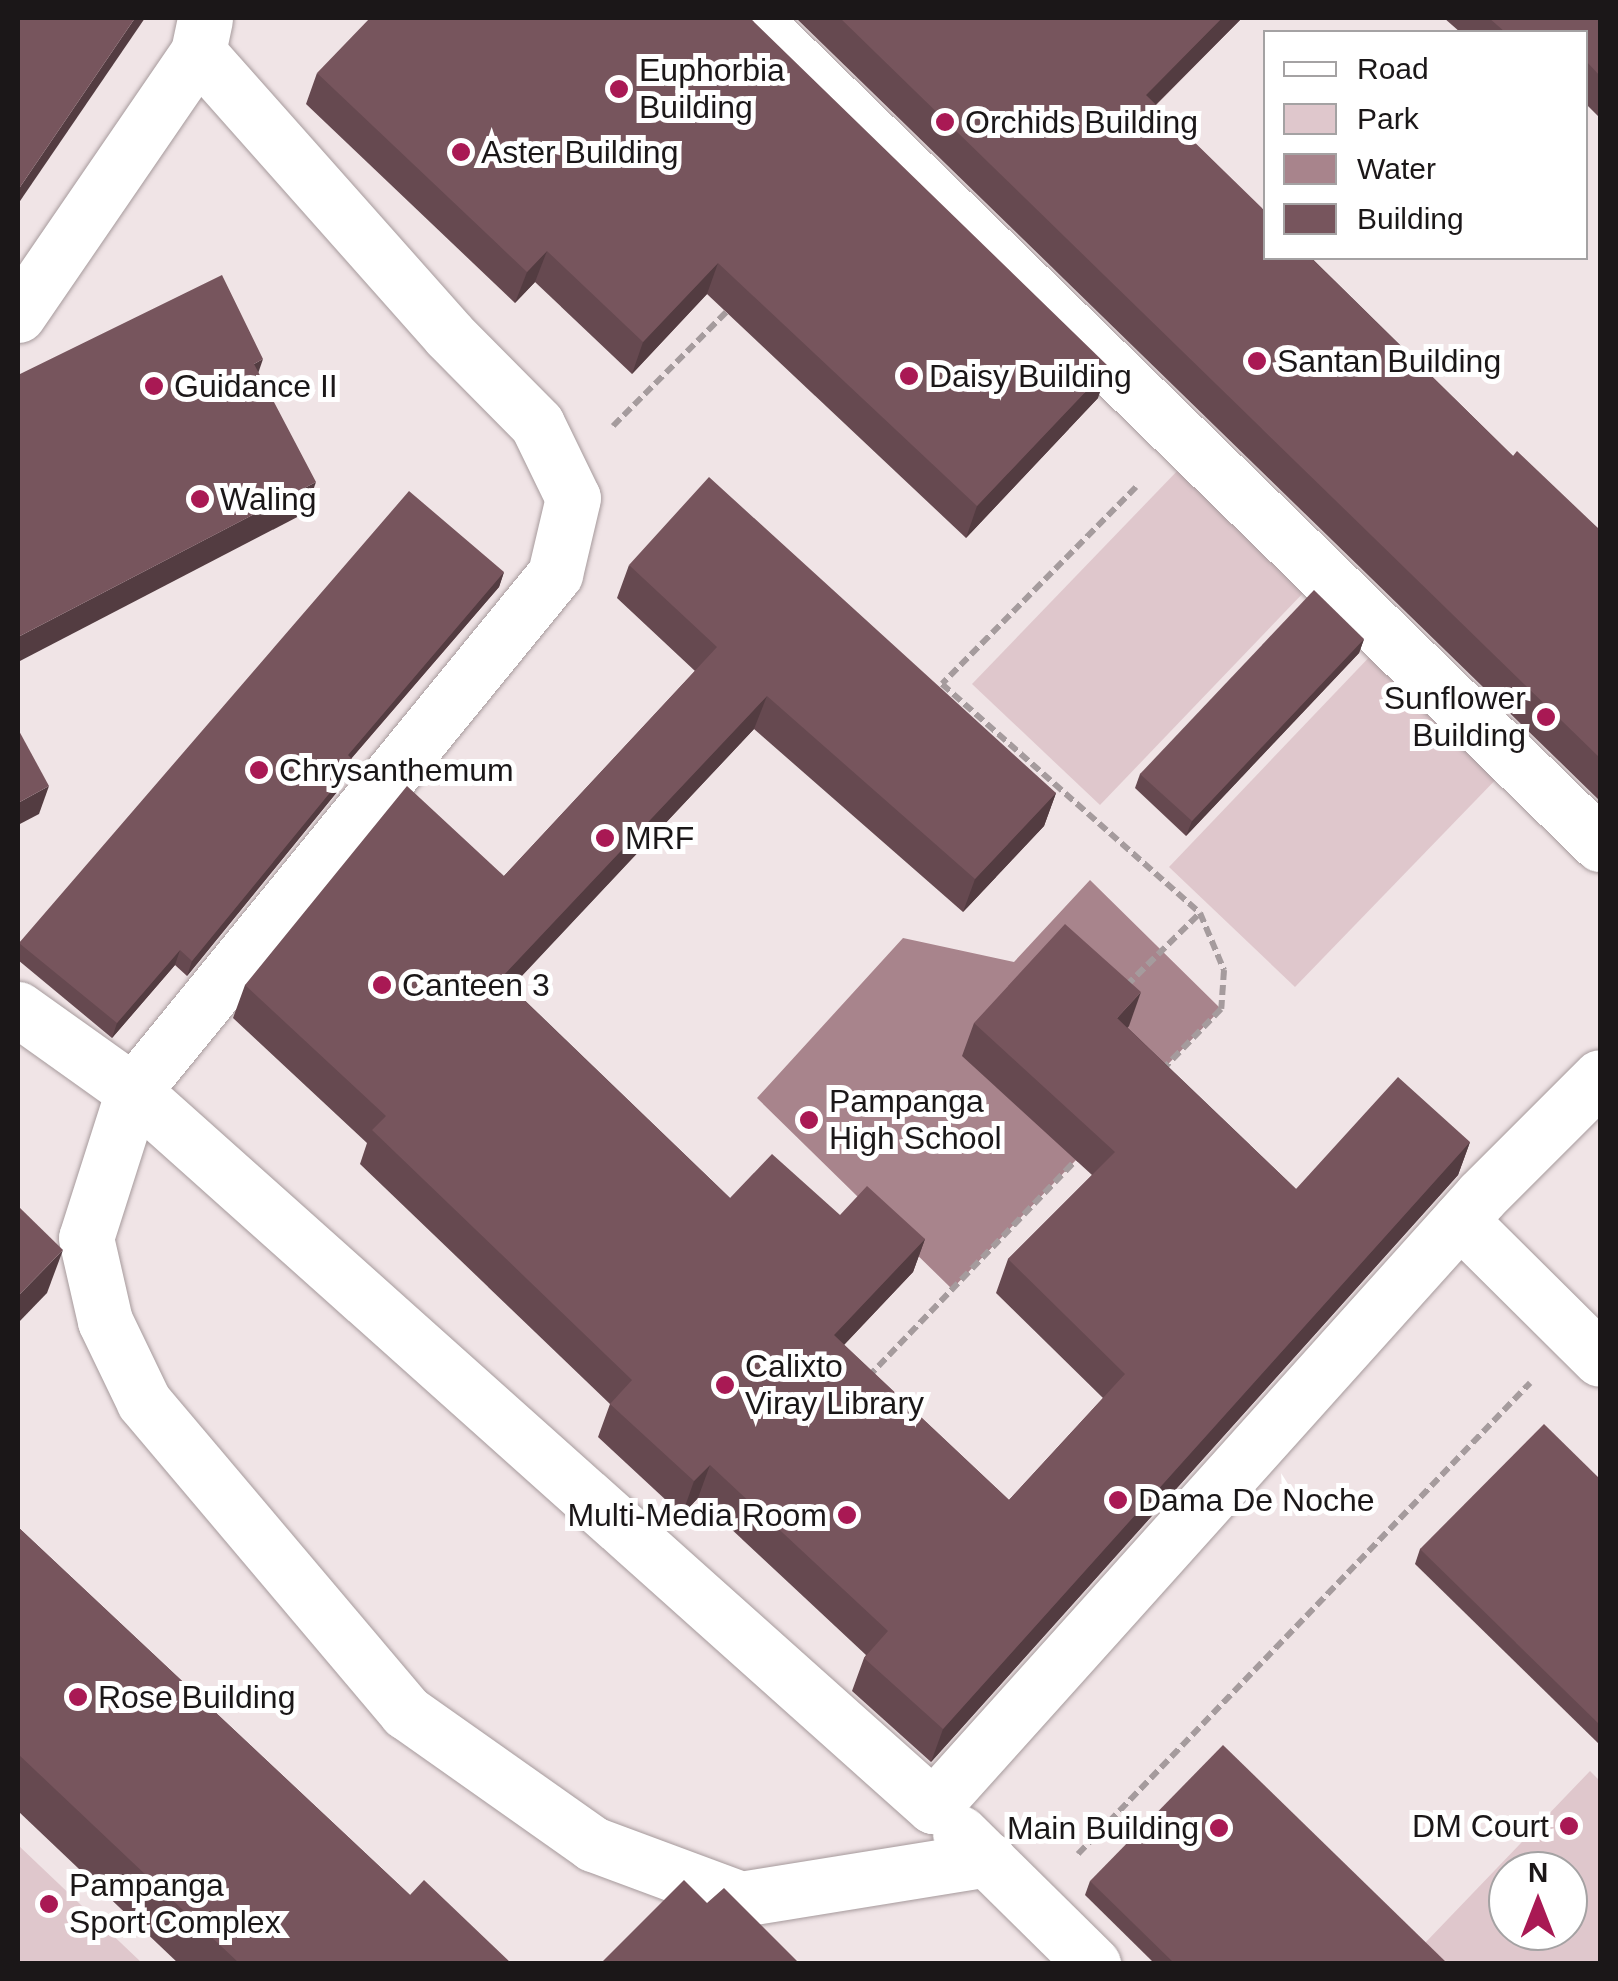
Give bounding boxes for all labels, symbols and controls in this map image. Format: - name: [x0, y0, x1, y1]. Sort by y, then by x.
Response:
- legend: [1263, 30, 1588, 260]
- place label: Euphorbia Building: [639, 52, 785, 127]
- text: Road: [1357, 52, 1429, 85]
- marker: Euphorbia Building: [608, 78, 630, 100]
- text: Park: [1357, 102, 1419, 135]
- place label: Orchids Building: [965, 103, 1198, 141]
- marker: Orchids Building: [934, 111, 956, 133]
- place label: Aster Building: [481, 133, 678, 171]
- marker: Aster Building: [450, 141, 472, 163]
- text: Water: [1357, 152, 1436, 185]
- text: Building: [1357, 202, 1464, 235]
- place label: Santan Building: [1277, 342, 1501, 380]
- marker: Santan Building: [1246, 350, 1268, 372]
- place label: Daisy Building: [929, 357, 1132, 395]
- marker: Daisy Building: [898, 365, 920, 387]
- place label: Guidance II: [174, 367, 338, 405]
- marker: Guidance II: [143, 375, 165, 397]
- place label: Waling: [220, 480, 317, 518]
- marker: Waling: [189, 488, 211, 510]
- place label: Sunflower Building: [1384, 680, 1526, 755]
- marker: Sunflower Building: [1535, 706, 1557, 728]
- place label: Chrysanthemum: [279, 751, 514, 789]
- marker: Chrysanthemum: [248, 759, 270, 781]
- place label: MRF: [625, 819, 694, 857]
- marker: MRF: [594, 827, 616, 849]
- place label: Canteen 3: [402, 966, 550, 1004]
- marker: Canteen 3: [371, 974, 393, 996]
- place label: Pampanga High School: [829, 1083, 1002, 1158]
- marker: Pampanga High School: [798, 1109, 820, 1131]
- place label: Calixto Viray Library: [745, 1348, 924, 1423]
- marker: Calixto Viray Library: [714, 1374, 736, 1396]
- place label: Dama De Noche: [1138, 1481, 1375, 1519]
- marker: Dama De Noche: [1107, 1489, 1129, 1511]
- place label: Multi-Media Room: [567, 1496, 827, 1534]
- marker: Multi-Media Room: [836, 1504, 858, 1526]
- place label: Rose Building: [98, 1678, 295, 1716]
- marker: Rose Building: [67, 1686, 89, 1708]
- place label: DM Court: [1412, 1807, 1549, 1845]
- place label: Main Building: [1007, 1809, 1199, 1847]
- marker: DM Court: [1558, 1815, 1580, 1837]
- marker: Main Building: [1208, 1817, 1230, 1839]
- north arrow: [1488, 1851, 1588, 1951]
- text: N: [1528, 1857, 1548, 1888]
- place label: Pampanga Sport Complex: [69, 1867, 281, 1942]
- marker: Pampanga Sport Complex: [38, 1893, 60, 1915]

